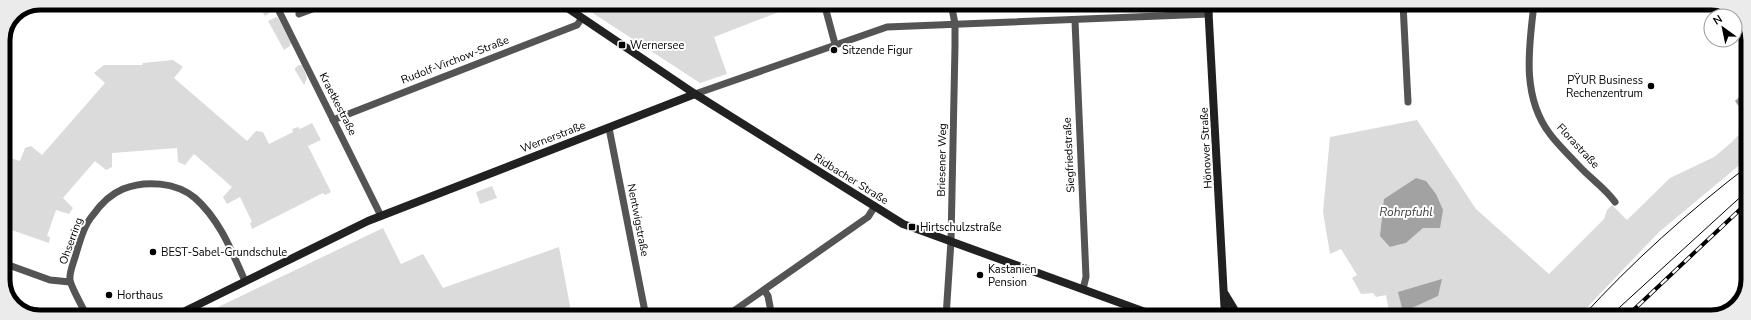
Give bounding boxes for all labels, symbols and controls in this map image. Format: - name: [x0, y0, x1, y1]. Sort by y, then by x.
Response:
- north arrow: [1703, 8, 1743, 48]
- text: N: [1710, 12, 1725, 29]
- street label: Rudolf-Virchow-Straße: [399, 32, 511, 88]
- place label: Wernersee: [630, 38, 684, 53]
- marker: Wernersee: [617, 40, 627, 50]
- place label: Sitzende Figur: [842, 43, 913, 58]
- marker: Sitzende Figur: [829, 45, 839, 55]
- street label: Kraetkestraße: [316, 70, 360, 138]
- place label: PŸUR Business Rechenzentrum: [1566, 73, 1643, 101]
- marker: PŸUR Business Rechenzentrum: [1646, 81, 1656, 91]
- street label: Hönower Straße: [1196, 107, 1216, 189]
- street label: Siegfriedstraße: [1060, 117, 1078, 193]
- street label: Wernerstraße: [518, 118, 588, 156]
- street label: Florastraße: [1553, 120, 1603, 172]
- street label: Briesener Weg: [934, 123, 950, 197]
- street label: Ridbacher Straße: [811, 150, 891, 208]
- street label: Nentwigstraße: [624, 182, 652, 258]
- water label: Rohrpfuhl: [1379, 204, 1433, 220]
- street label: Ohserring: [56, 215, 86, 267]
- place label: Hirtschulzstraße: [920, 220, 1002, 235]
- marker: Hirtschulzstraße: [907, 222, 917, 232]
- place label: BEST-Sabel-Grundschule: [161, 245, 287, 260]
- marker: BEST-Sabel-Grundschule: [148, 247, 158, 257]
- place label: Kastanien Pension: [988, 262, 1037, 290]
- marker: Kastanien Pension: [975, 270, 985, 280]
- place label: Horthaus: [117, 288, 163, 303]
- marker: Horthaus: [104, 290, 114, 300]

